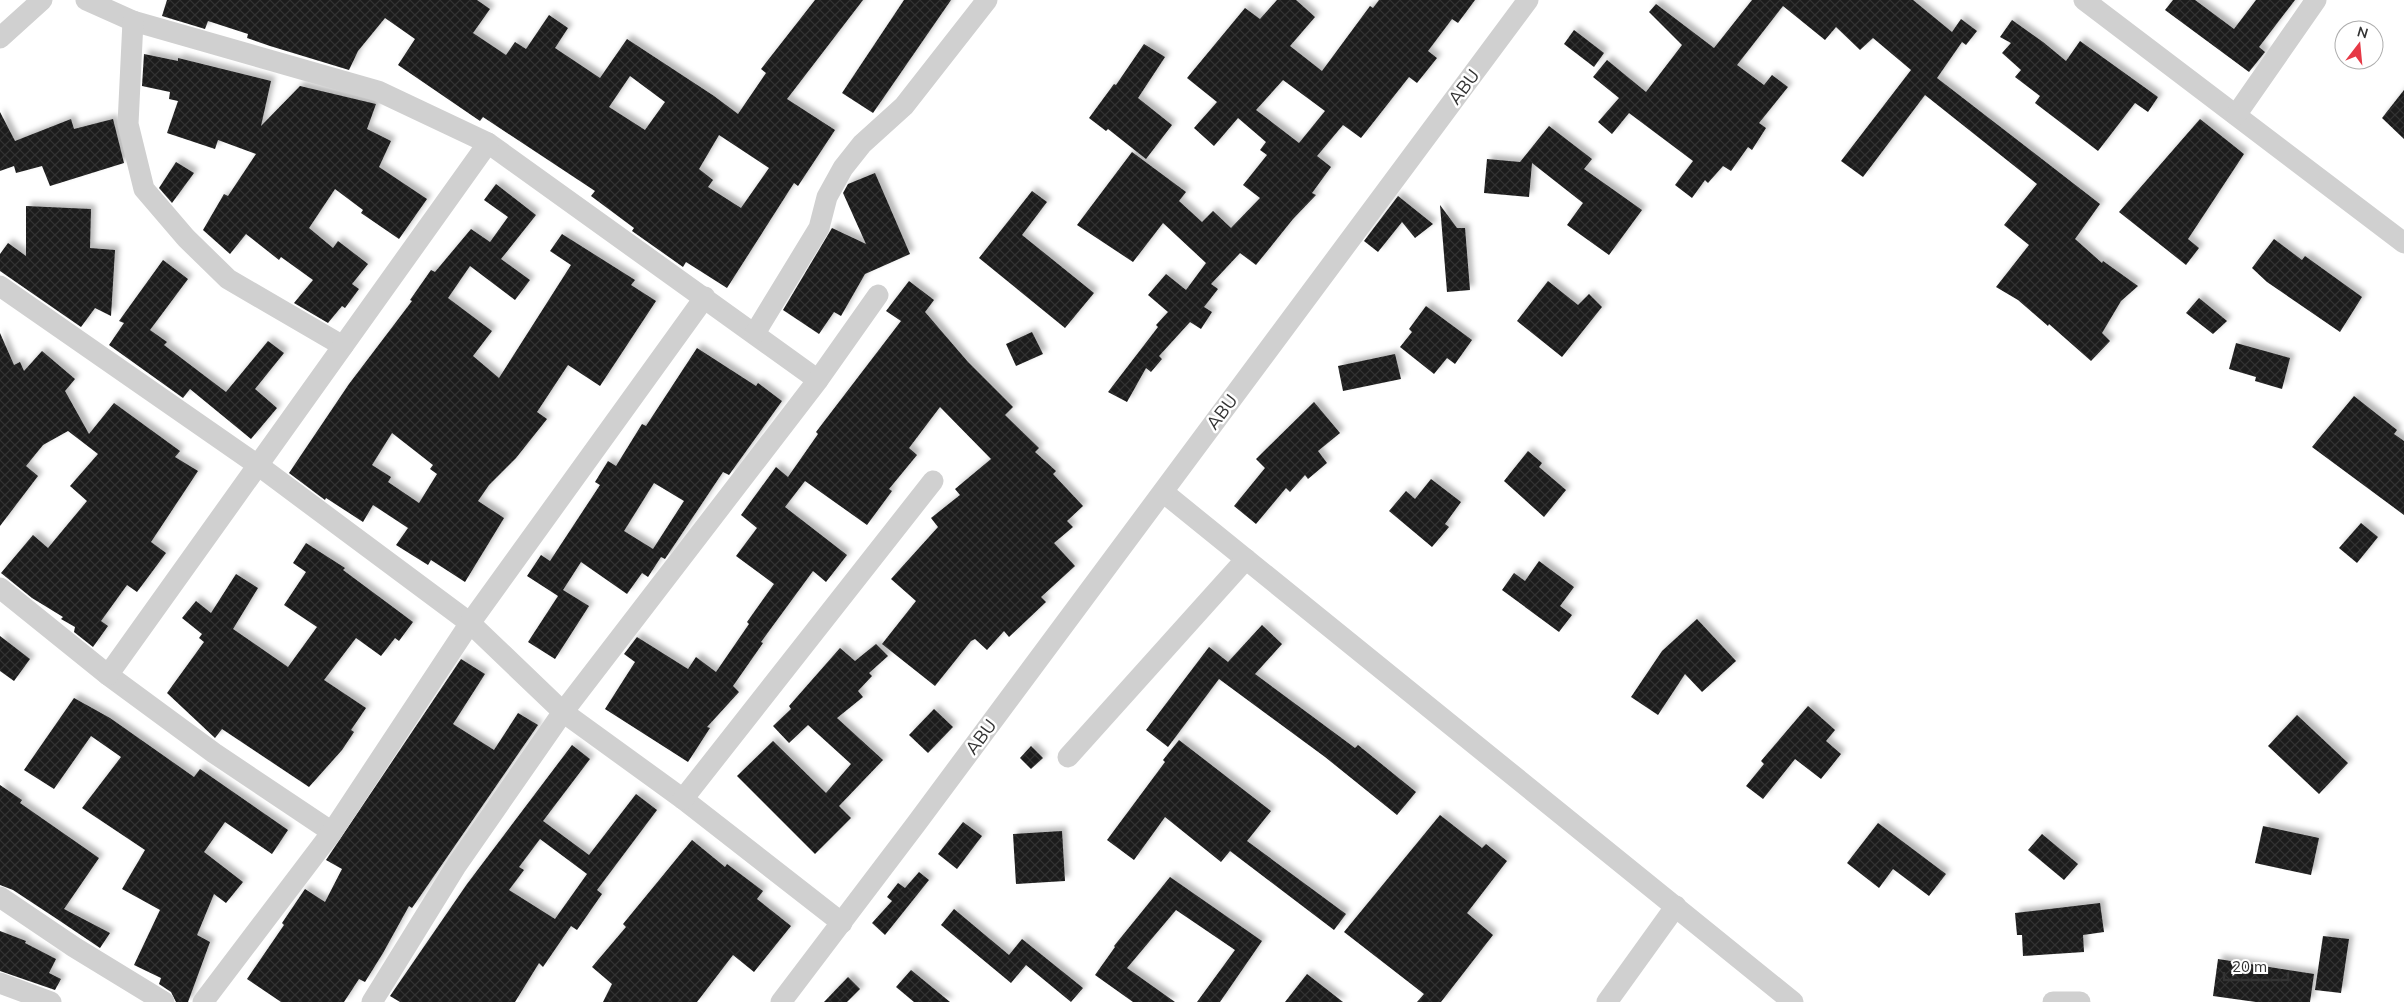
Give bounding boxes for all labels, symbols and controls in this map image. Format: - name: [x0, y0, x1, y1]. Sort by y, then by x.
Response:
- north arrow: [2334, 20, 2384, 70]
- text: N: [2355, 22, 2370, 43]
- street label: ABU: [1443, 64, 1484, 109]
- street label: ABU: [1201, 389, 1242, 434]
- street label: ABU: [960, 714, 1001, 759]
- scale bar: [2224, 950, 2288, 982]
- text: 20 m: [2232, 957, 2267, 976]

